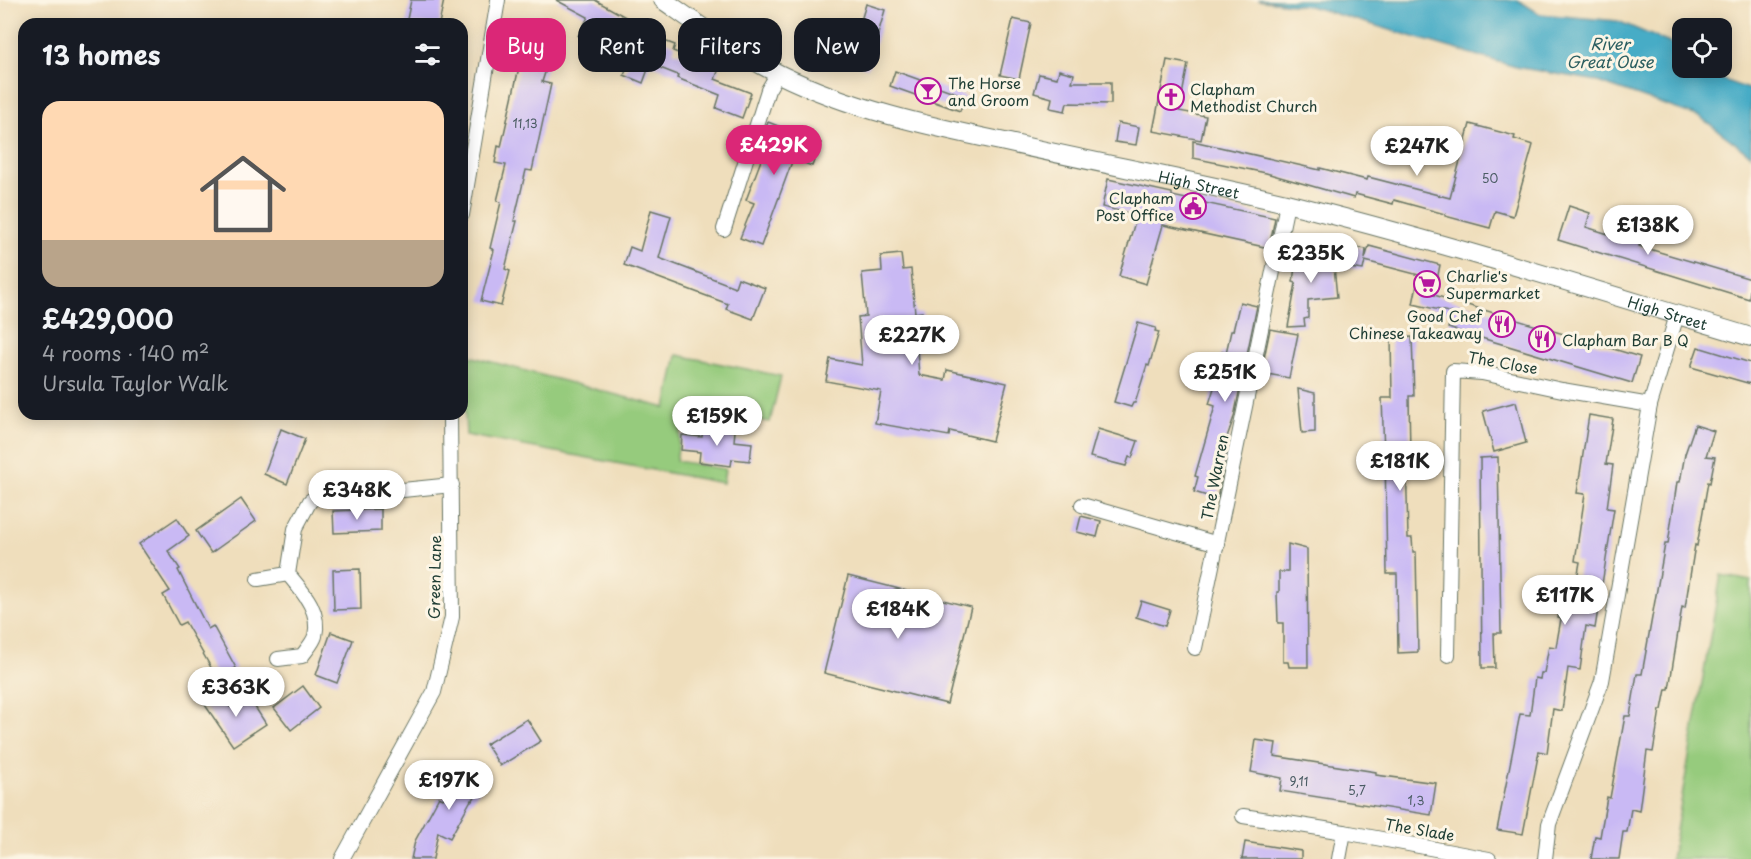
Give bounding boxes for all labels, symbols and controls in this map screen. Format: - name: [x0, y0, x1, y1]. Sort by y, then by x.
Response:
- chip: Buy: [486, 18, 566, 72]
- chip: Rent: [578, 18, 666, 72]
- chip: Filters: [678, 18, 782, 72]
- chip: New: [794, 18, 880, 72]
- map controls: [1672, 18, 1732, 78]
- button: locate: [1672, 18, 1732, 78]
- water label: River Great Ouse: [1567, 31, 1655, 73]
- text: 13 homes: [42, 35, 160, 74]
- icon: filters: [411, 38, 444, 71]
- place label: The Horse and Groom: [948, 71, 1029, 111]
- bar icon: The Horse and Groom: [913, 76, 943, 106]
- place label: Clapham Methodist Church: [1190, 77, 1318, 117]
- church icon: Clapham Methodist Church: [1156, 82, 1186, 112]
- house number: 11,13: [512, 114, 538, 132]
- pin: £429K: [732, 125, 816, 176]
- pin: £247K: [1375, 126, 1459, 177]
- text: £429K: [740, 129, 808, 159]
- text: £247K: [1385, 130, 1449, 160]
- icon: home: [189, 140, 297, 248]
- street label: High Street: [1157, 164, 1242, 204]
- house number: 50: [1482, 169, 1498, 187]
- place label: Clapham Post Office: [1096, 186, 1174, 226]
- public building icon: Clapham Post Office: [1178, 191, 1208, 221]
- pin: £138K: [1606, 205, 1690, 256]
- text: £138K: [1617, 209, 1679, 239]
- pin: £235K: [1269, 233, 1353, 284]
- text: £235K: [1277, 237, 1345, 267]
- place label: Charlie's Supermarket: [1446, 264, 1540, 304]
- supermarket icon: Charlie's Supermarket: [1412, 269, 1442, 299]
- street label: High Street: [1625, 289, 1710, 335]
- text: £429,000: [42, 299, 173, 338]
- place label: Good Chef Chinese Takeaway: [1349, 304, 1483, 344]
- restaurant icon: Good Chef Chinese Takeaway: [1487, 309, 1517, 339]
- pin: £227K: [870, 315, 954, 366]
- text: £227K: [878, 319, 946, 349]
- restaurant icon: Clapham Bar B Q: [1527, 324, 1557, 354]
- place label: Clapham Bar B Q: [1562, 328, 1689, 351]
- text: 4 rooms · 140 m²: [42, 338, 209, 368]
- street label: The Close: [1466, 345, 1540, 379]
- pin: £251K: [1183, 352, 1267, 403]
- text: £251K: [1193, 356, 1257, 386]
- text: Ursula Taylor Walk: [42, 368, 228, 398]
- pin: £159K: [675, 396, 759, 447]
- text: £159K: [686, 400, 748, 430]
- street label: The Warren: [1194, 432, 1234, 522]
- pin: £181K: [1358, 441, 1442, 492]
- text: £181K: [1370, 445, 1430, 475]
- pin: £348K: [315, 470, 399, 521]
- text: £348K: [322, 474, 392, 504]
- street label: Green Lane: [422, 535, 446, 619]
- pin: £117K: [1523, 575, 1607, 626]
- text: £117K: [1536, 579, 1594, 609]
- pin: £184K: [856, 589, 940, 640]
- text: £184K: [866, 593, 930, 623]
- pin: £363K: [194, 667, 278, 718]
- text: £363K: [202, 671, 270, 701]
- pin: £197K: [407, 760, 491, 811]
- text: £197K: [418, 764, 480, 794]
- house number: 9,11: [1289, 772, 1309, 790]
- house number: 5,7: [1348, 781, 1366, 799]
- house number: 1,3: [1408, 791, 1424, 809]
- street label: The Slade: [1383, 812, 1457, 846]

